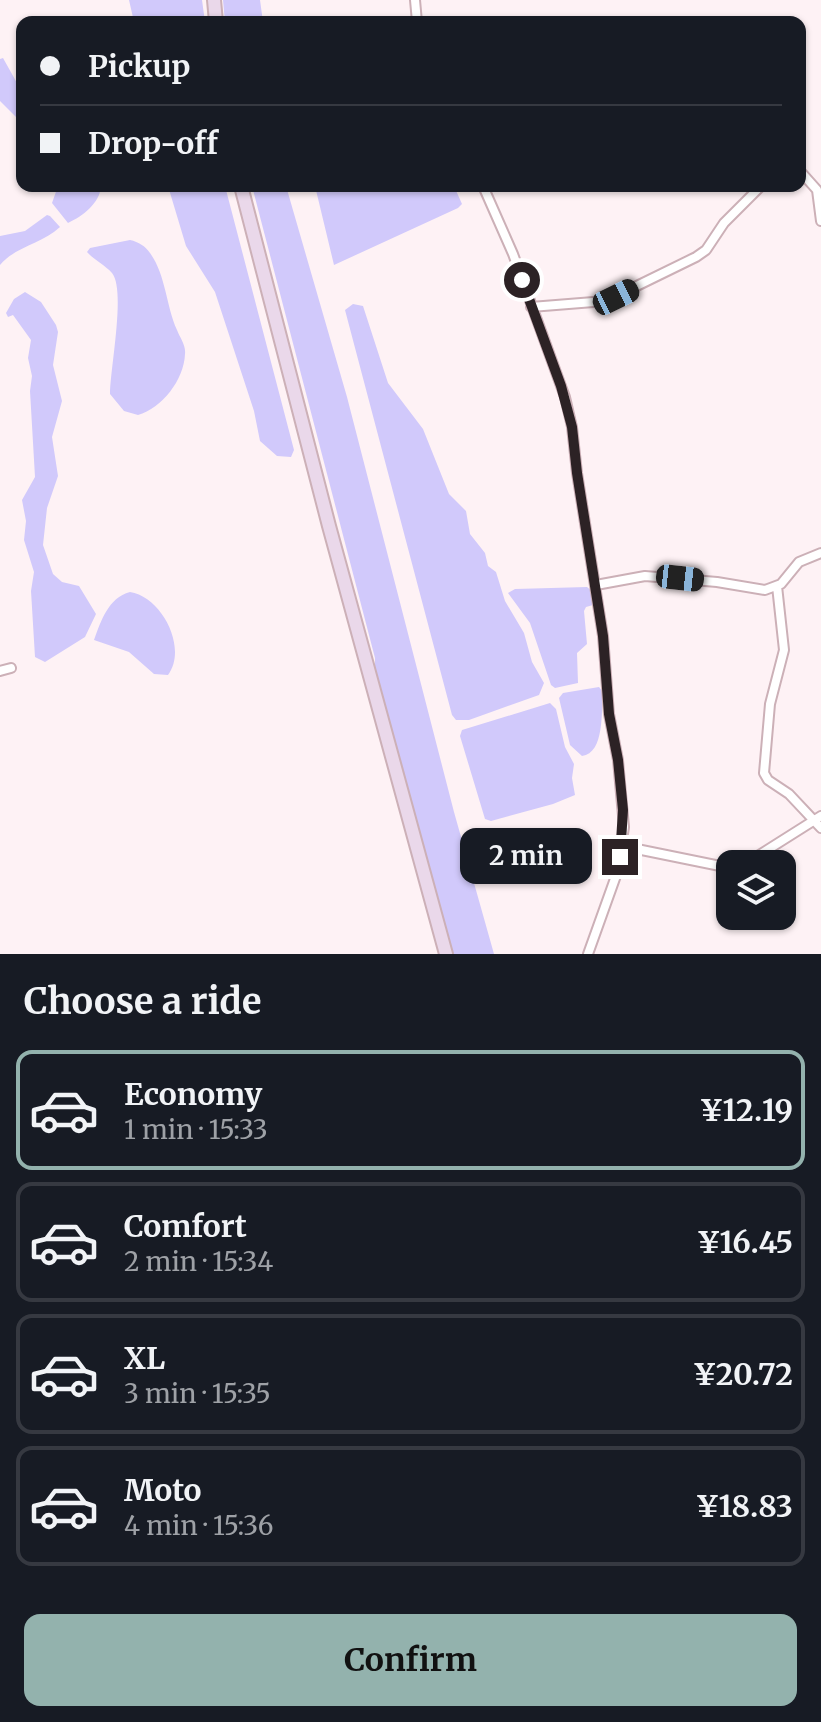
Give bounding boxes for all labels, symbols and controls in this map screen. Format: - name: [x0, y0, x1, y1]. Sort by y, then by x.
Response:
- text: Pickup: [88, 47, 190, 85]
- text: Drop-off: [88, 124, 218, 162]
- route start: [504, 262, 540, 298]
- car: [589, 276, 643, 318]
- car: [655, 564, 705, 592]
- callout: 2 min: [460, 829, 592, 885]
- text: 2 min: [489, 839, 563, 872]
- route end: [602, 839, 638, 875]
- map controls: [716, 850, 796, 930]
- button: layers: [716, 850, 796, 930]
- text: Choose a ride: [24, 979, 261, 1024]
- icon: car: [28, 1074, 100, 1146]
- text: Economy: [124, 1075, 262, 1113]
- text: ¥12.19: [700, 1091, 793, 1129]
- text: 1 min · 15:33: [124, 1113, 268, 1146]
- icon: car: [28, 1206, 100, 1278]
- text: Comfort: [124, 1207, 247, 1245]
- text: ¥16.45: [697, 1223, 793, 1261]
- text: 2 min · 15:34: [124, 1245, 273, 1278]
- icon: car: [28, 1338, 100, 1410]
- text: XL: [124, 1339, 165, 1377]
- text: ¥20.72: [693, 1355, 793, 1393]
- text: 3 min · 15:35: [124, 1377, 271, 1410]
- icon: car: [28, 1470, 100, 1542]
- text: Moto: [124, 1471, 202, 1509]
- text: ¥18.83: [696, 1487, 793, 1525]
- text: 4 min · 15:36: [124, 1509, 273, 1542]
- button: Confirm: [24, 1614, 797, 1706]

